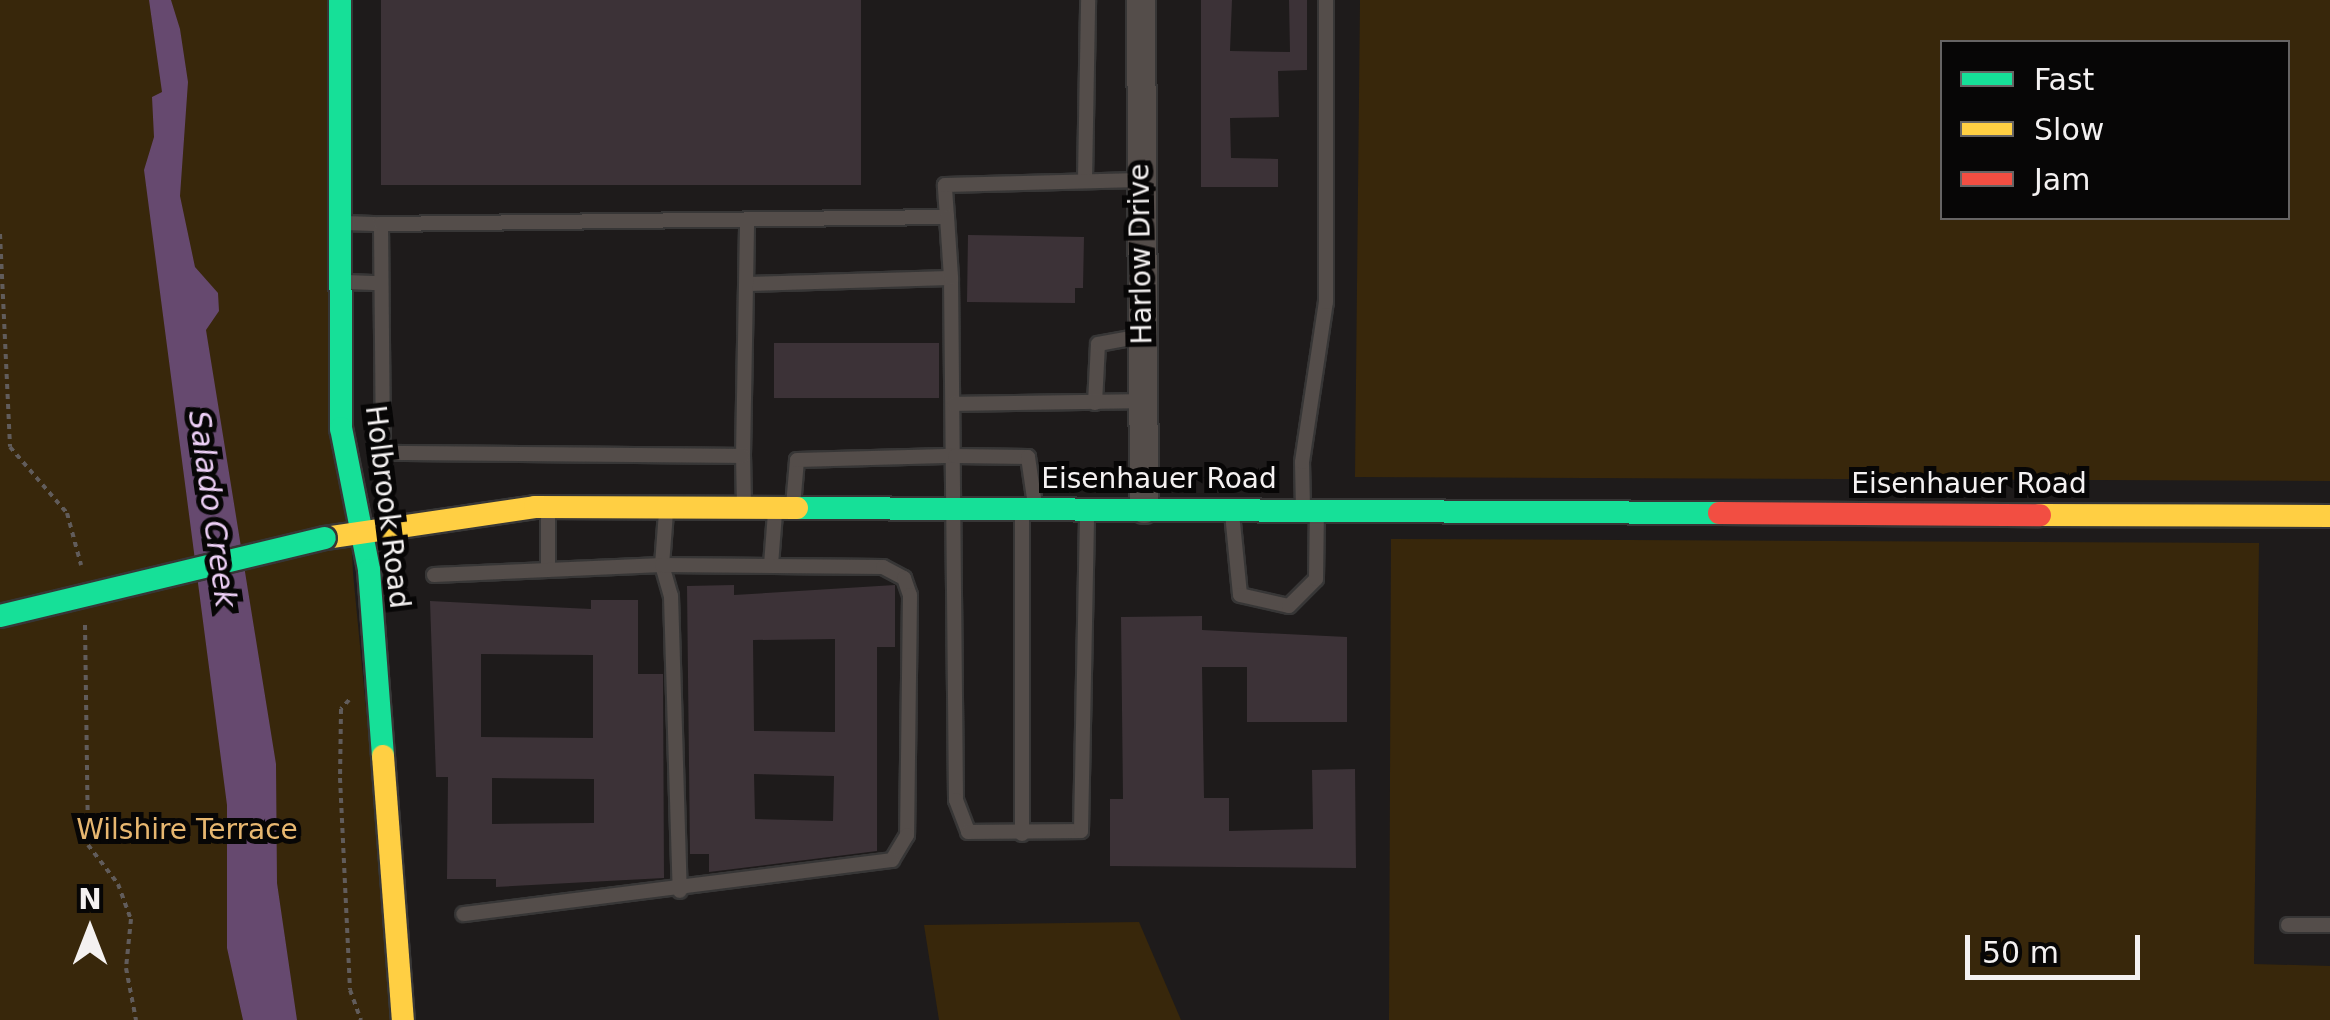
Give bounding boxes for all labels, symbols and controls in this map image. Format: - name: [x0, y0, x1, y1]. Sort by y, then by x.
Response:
- legend: [1940, 40, 2290, 220]
- text: Fast: [2034, 62, 2094, 97]
- text: Slow: [2034, 112, 2104, 147]
- text: Jam: [2034, 162, 2090, 197]
- street label: Harlow Drive: [1123, 163, 1159, 345]
- street label: Holbrook Road: [358, 404, 416, 610]
- water label: Salado Creek: [180, 408, 244, 610]
- street label: Eisenhauer Road: [1041, 462, 1277, 496]
- street label: Eisenhauer Road: [1851, 467, 2087, 501]
- park label: Wilshire Terrace: [76, 813, 298, 847]
- north arrow: [40, 880, 140, 980]
- text: N: [78, 883, 102, 916]
- scale bar: [1970, 915, 2145, 977]
- text: 50 m: [1982, 935, 2059, 970]

